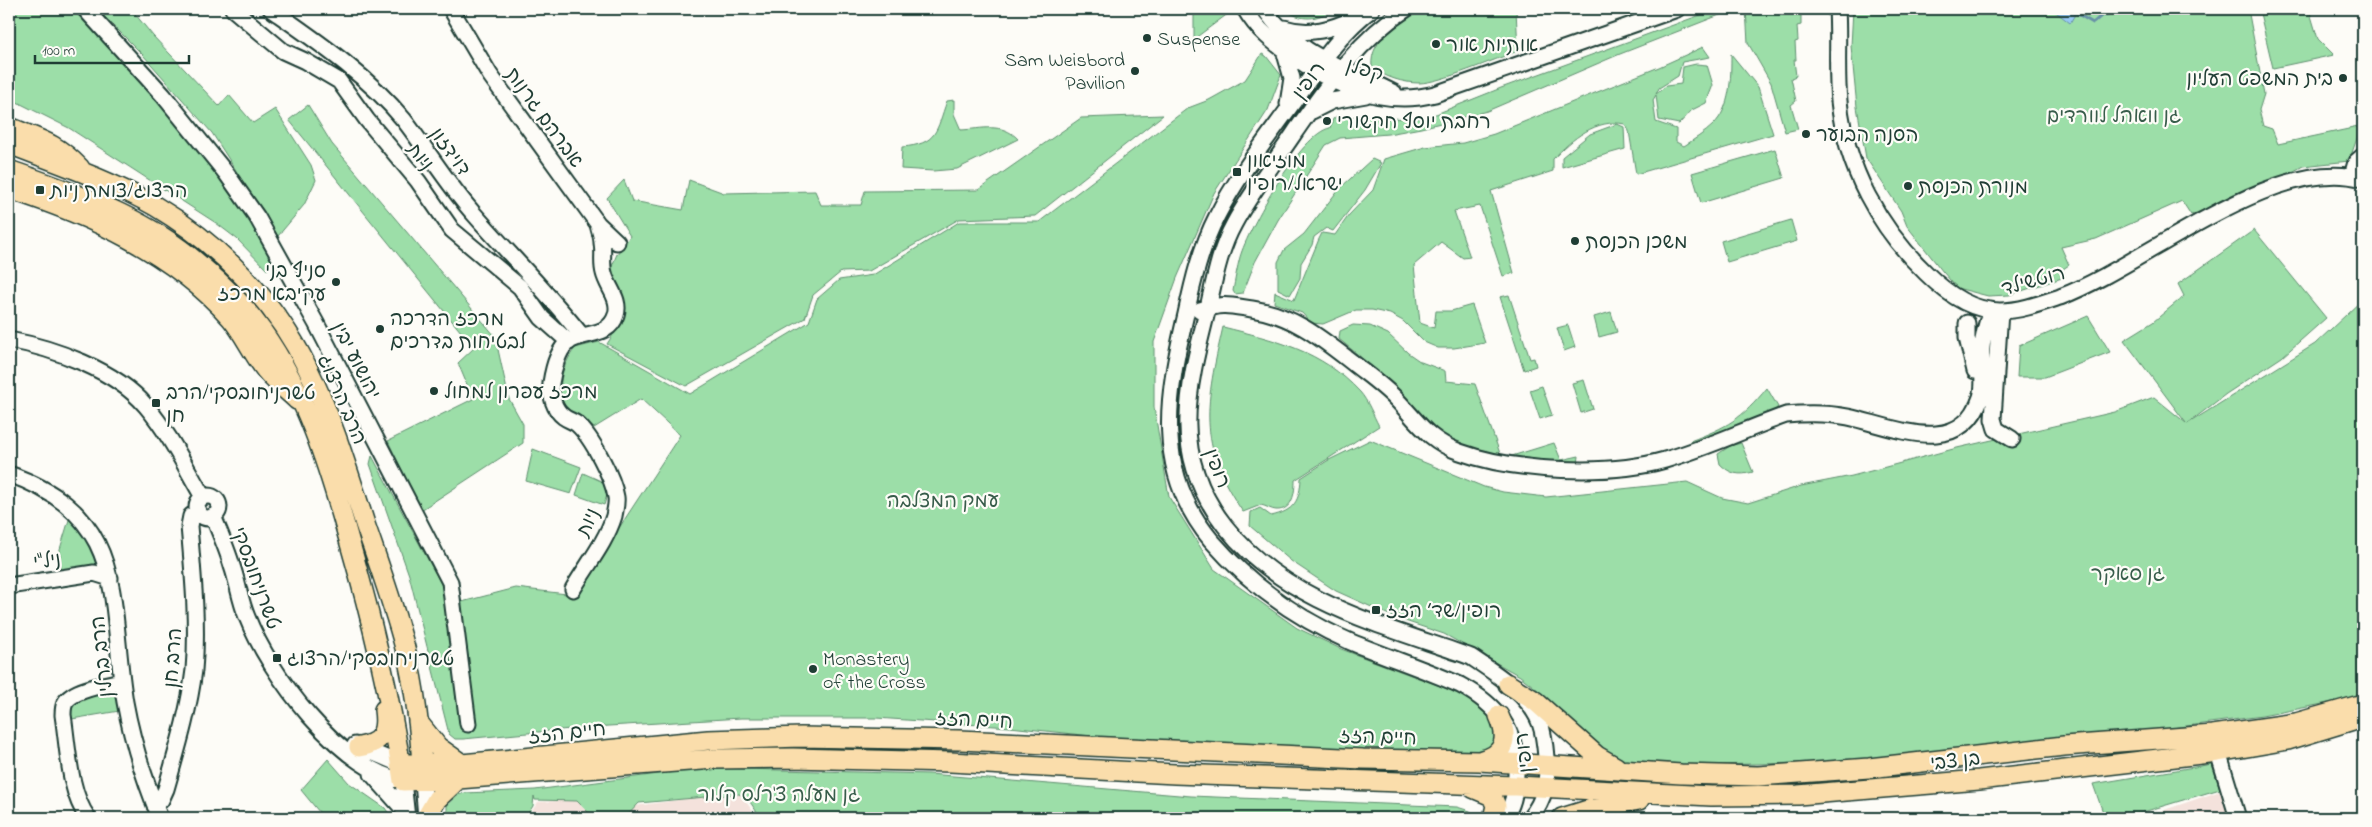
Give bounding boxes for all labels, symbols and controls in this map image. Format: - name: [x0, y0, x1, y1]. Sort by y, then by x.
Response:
- place label: Suspense: [1157, 26, 1240, 55]
- scale bar: [35, 32, 189, 64]
- marker: Suspense: [1141, 32, 1153, 44]
- place label: אותיות אור: [1446, 32, 1538, 61]
- marker: אותיות אור: [1430, 38, 1442, 50]
- text: 100 m: [42, 40, 75, 62]
- place label: Sam Weisbord Pavilion: [1004, 47, 1125, 99]
- street label: קפלן: [1342, 52, 1387, 91]
- street label: רופין: [1286, 56, 1334, 106]
- street label: אברהם גרנות: [497, 62, 589, 175]
- marker: Sam Weisbord Pavilion: [1129, 65, 1141, 77]
- place label: בית המשפט העליון: [2186, 66, 2333, 95]
- marker: בית המשפט העליון: [2337, 72, 2349, 84]
- park label: גן וואהל לוורדים: [2047, 103, 2181, 132]
- place label: רחבת יוסף חקשורי: [1337, 109, 1491, 138]
- marker: רחבת יוסף חקשורי: [1321, 115, 1333, 127]
- street label: דוידזון: [421, 122, 477, 183]
- place label: הסנה הבוער: [1816, 122, 1919, 151]
- marker: הסנה הבוער: [1800, 128, 1812, 140]
- street label: ניות: [398, 136, 439, 178]
- place label: מוזיאון ישראל/רופין: [1247, 148, 1343, 200]
- marker: מוזיאון ישראל/רופין: [1231, 166, 1243, 178]
- place label: מנורת הכנסת: [1918, 174, 2028, 203]
- place label: הרצוג/צומת ניות: [49, 178, 187, 207]
- marker: מנורת הכנסת: [1902, 180, 1914, 192]
- marker: הרצוג/צומת ניות: [34, 184, 46, 196]
- place label: משכן הכנסת: [1585, 229, 1688, 258]
- marker: משכן הכנסת: [1569, 235, 1581, 247]
- place label: סניף בני עקיבא מרכז: [218, 258, 326, 310]
- street label: רוטשילד: [1998, 260, 2069, 305]
- marker: סניף בני עקיבא מרכז: [330, 276, 342, 288]
- place label: מרכז הדרכה לבטיחות בדרכים: [390, 306, 527, 358]
- street label: יהושוע יבין: [323, 317, 387, 405]
- marker: מרכז הדרכה לבטיחות בדרכים: [374, 323, 386, 335]
- street label: הרב הרצוג: [309, 350, 373, 450]
- place label: מרכז עפרון למחול: [444, 379, 598, 408]
- place label: טשרניחובסקי/הרב חן: [166, 380, 316, 432]
- marker: מרכז עפרון למחול: [428, 385, 440, 397]
- marker: טשרניחובסקי/הרב חן: [150, 397, 162, 409]
- street label: רופין: [1195, 445, 1236, 493]
- park label: עמק המצלבה: [887, 488, 999, 517]
- street label: ניות: [570, 504, 608, 543]
- street label: טשרניחובסקי: [223, 524, 287, 634]
- street label: ניל"י: [32, 546, 63, 579]
- park label: גן סאקר: [2091, 561, 2165, 590]
- place label: רופין/שד׳ הזז: [1386, 598, 1501, 627]
- marker: רופין/שד׳ הזז: [1370, 604, 1382, 616]
- street label: הרב ברלין: [85, 614, 122, 699]
- street label: הרב חן: [158, 627, 191, 689]
- place label: טשרניחובסקי/הרצוג: [287, 646, 454, 675]
- place label: Monastery of the Cross: [823, 646, 926, 698]
- marker: טשרניחובסקי/הרצוג: [271, 652, 283, 664]
- marker: Monastery of the Cross: [807, 663, 819, 675]
- street label: חיים הזז: [934, 705, 1014, 738]
- street label: חיים הזז: [527, 716, 608, 753]
- street label: חיים הזז: [1338, 723, 1417, 754]
- street label: רופין: [1509, 731, 1542, 775]
- street label: בן צבי: [1929, 745, 1982, 780]
- park label: גן מעלה צ'רלס קלור: [698, 782, 860, 811]

